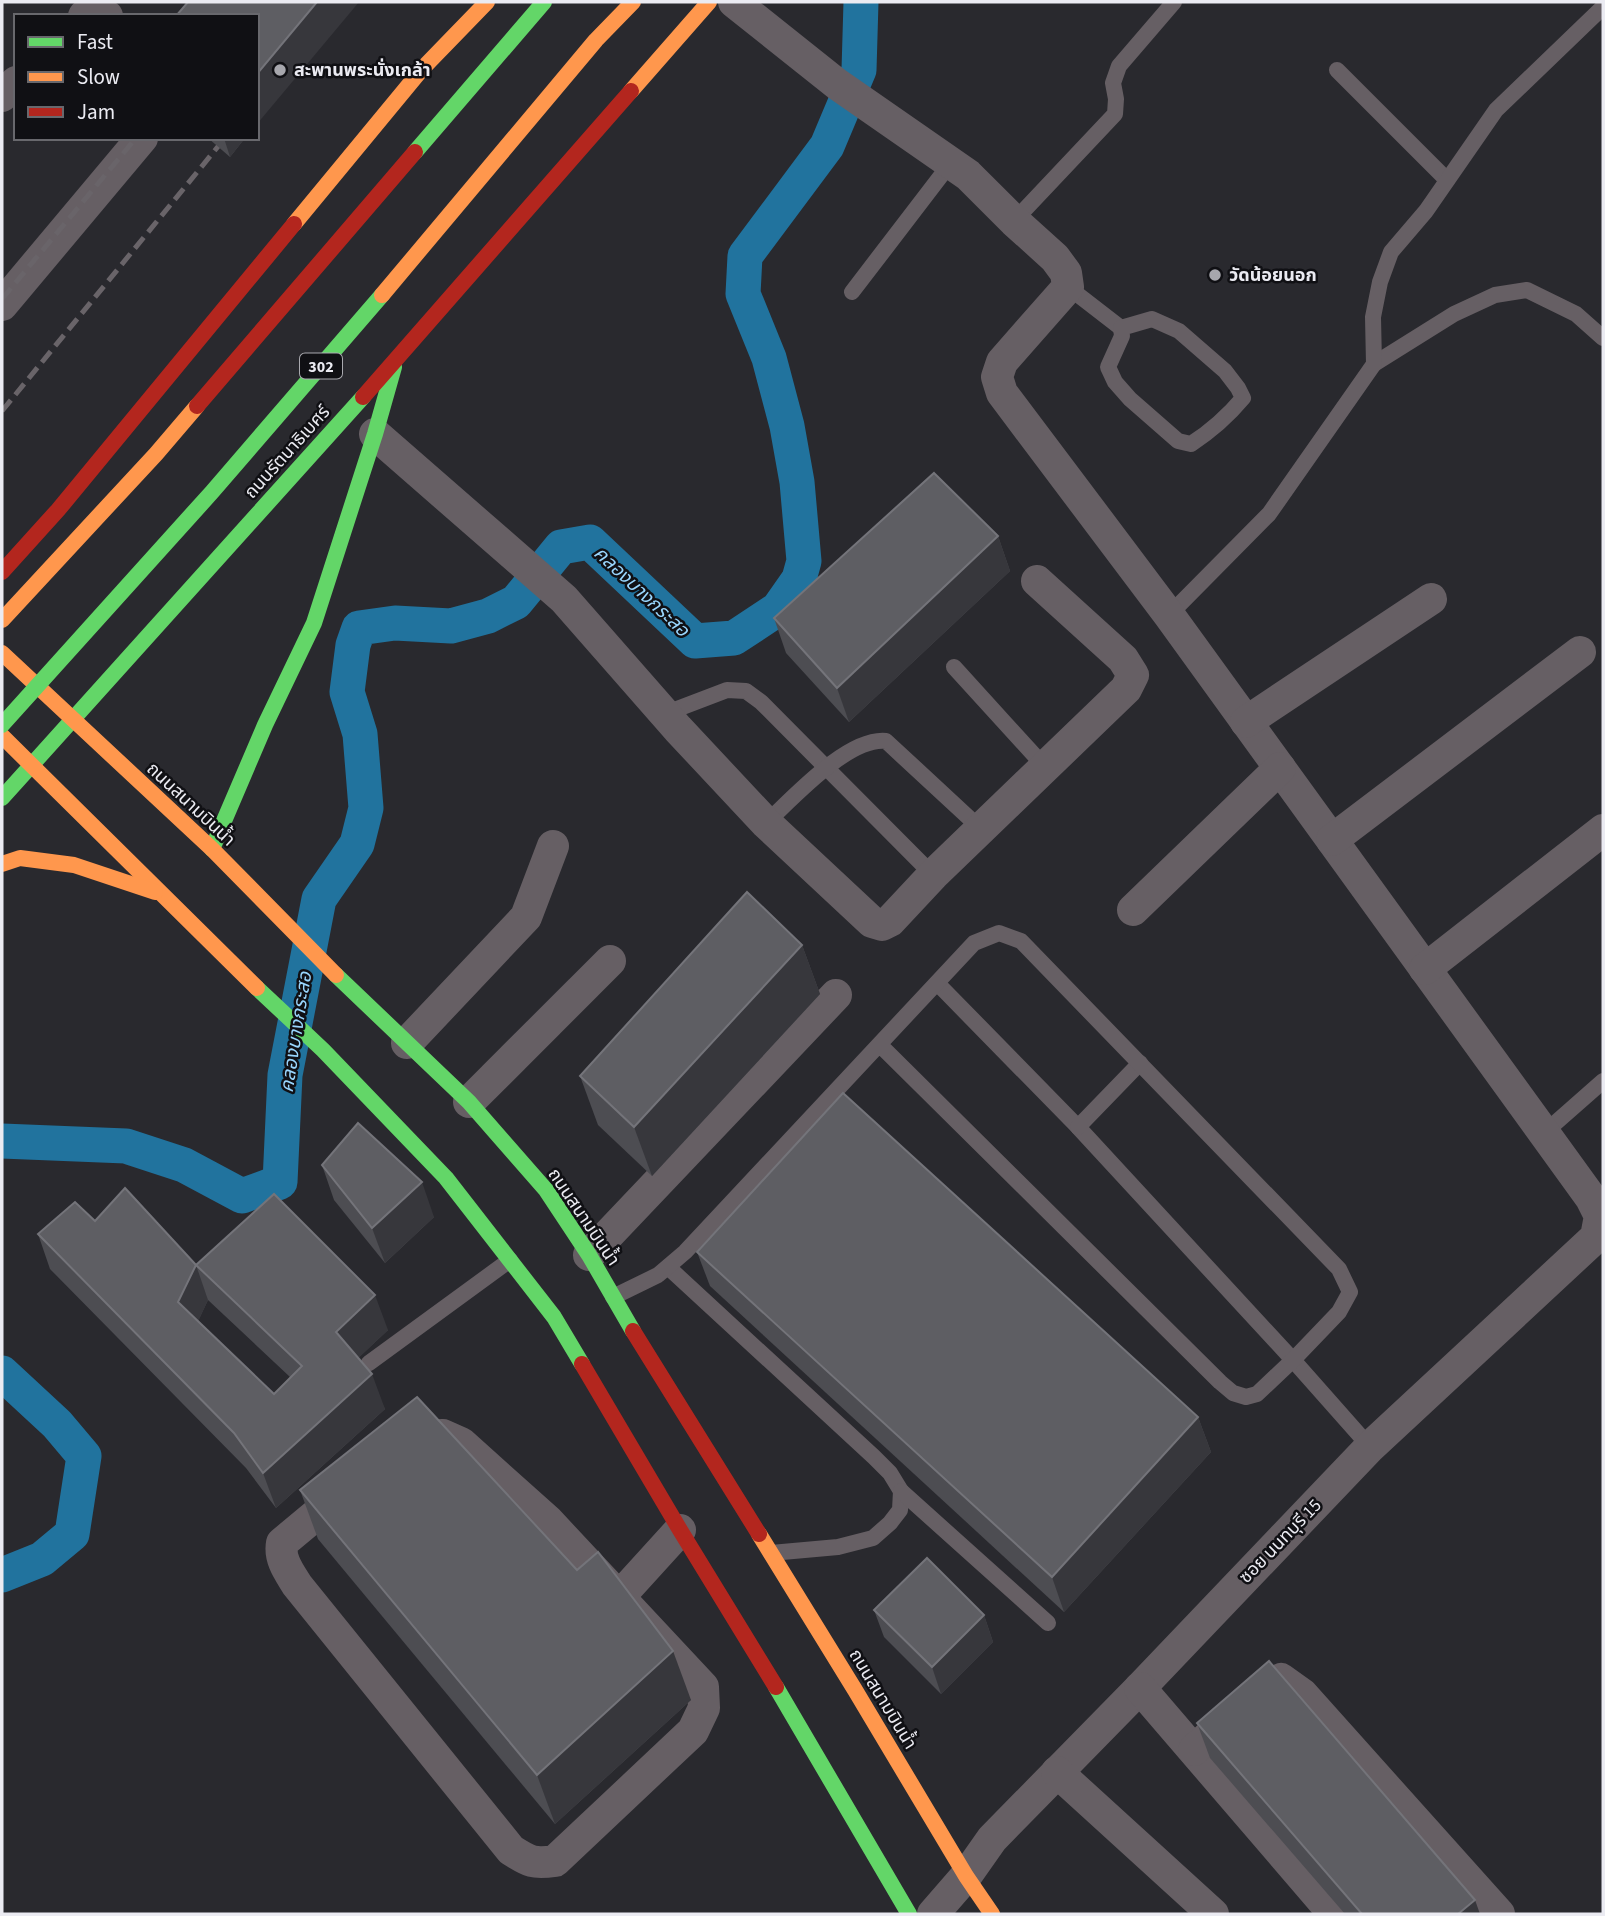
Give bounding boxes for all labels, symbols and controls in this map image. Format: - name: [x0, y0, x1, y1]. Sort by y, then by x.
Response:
- legend: [14, 14, 259, 140]
- text: Fast: [77, 27, 113, 57]
- place label: สะพานพระนั่งเกล้า: [294, 58, 431, 83]
- text: Slow: [77, 62, 120, 92]
- marker: สะพานพระนั่งเกล้า: [272, 62, 288, 78]
- text: Jam: [77, 97, 115, 127]
- place label: วัดน้อยนอก: [1229, 263, 1317, 288]
- marker: วัดน้อยนอก: [1207, 267, 1223, 283]
- road number: 302: [300, 354, 342, 378]
- street label: ถนนรัตนาธิเบศร์: [239, 400, 337, 504]
- water label: คลองบางกระสอ: [587, 541, 696, 644]
- street label: ถนนสนามบินน้ำ: [141, 756, 241, 852]
- water label: คลองบางกระสอ: [274, 969, 320, 1095]
- street label: ถนนสนามบินน้ำ: [542, 1163, 626, 1271]
- street label: ซอย นนทบุรี 15: [1234, 1493, 1327, 1589]
- street label: ถนนสนามบินน้ำ: [843, 1644, 923, 1754]

